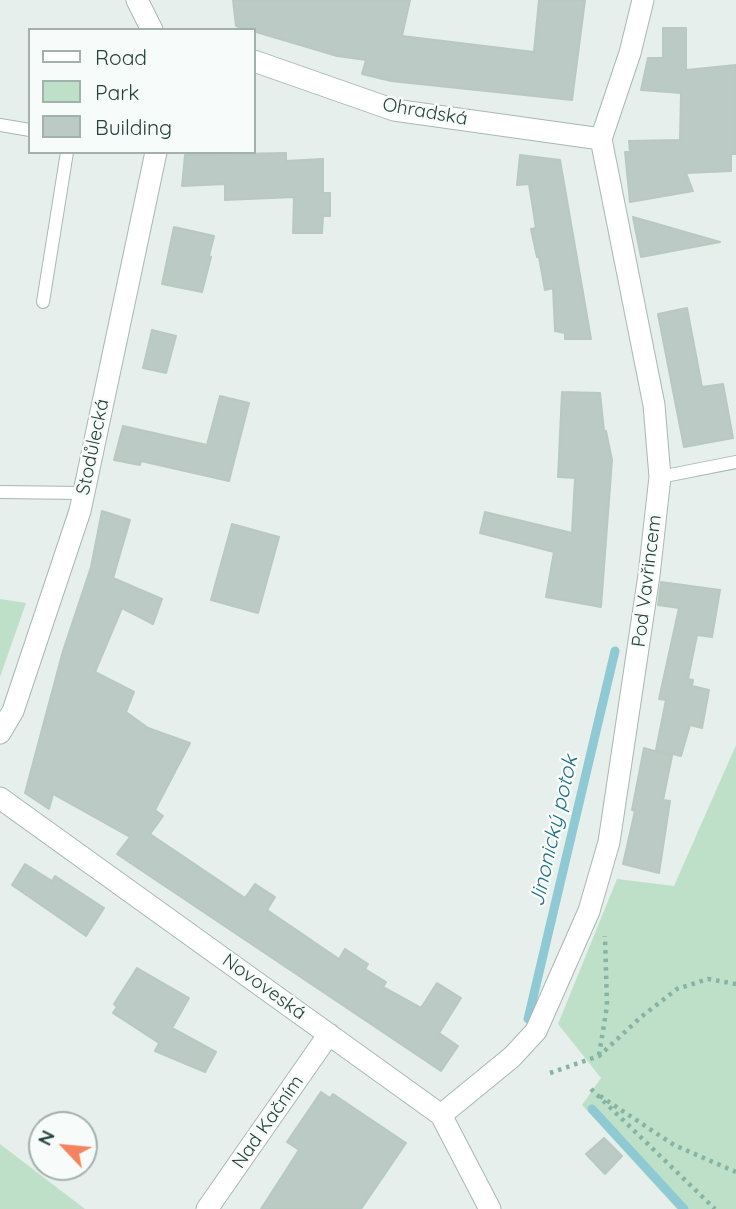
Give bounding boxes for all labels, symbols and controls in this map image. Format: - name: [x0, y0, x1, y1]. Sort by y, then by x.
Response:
- legend: [28, 28, 256, 154]
- text: Road: [95, 44, 147, 70]
- text: Park: [95, 79, 139, 105]
- street label: Ohradská: [381, 93, 469, 131]
- text: Building: [95, 114, 172, 140]
- street label: Stodůlecká: [72, 397, 114, 497]
- street label: Pod Vavřincem: [628, 513, 666, 649]
- water label: Jinonický potok: [524, 753, 584, 909]
- street label: Novoveská: [218, 949, 310, 1025]
- street label: Nad Kačním: [228, 1071, 308, 1173]
- north arrow: [28, 1111, 98, 1181]
- text: N: [32, 1126, 60, 1149]

